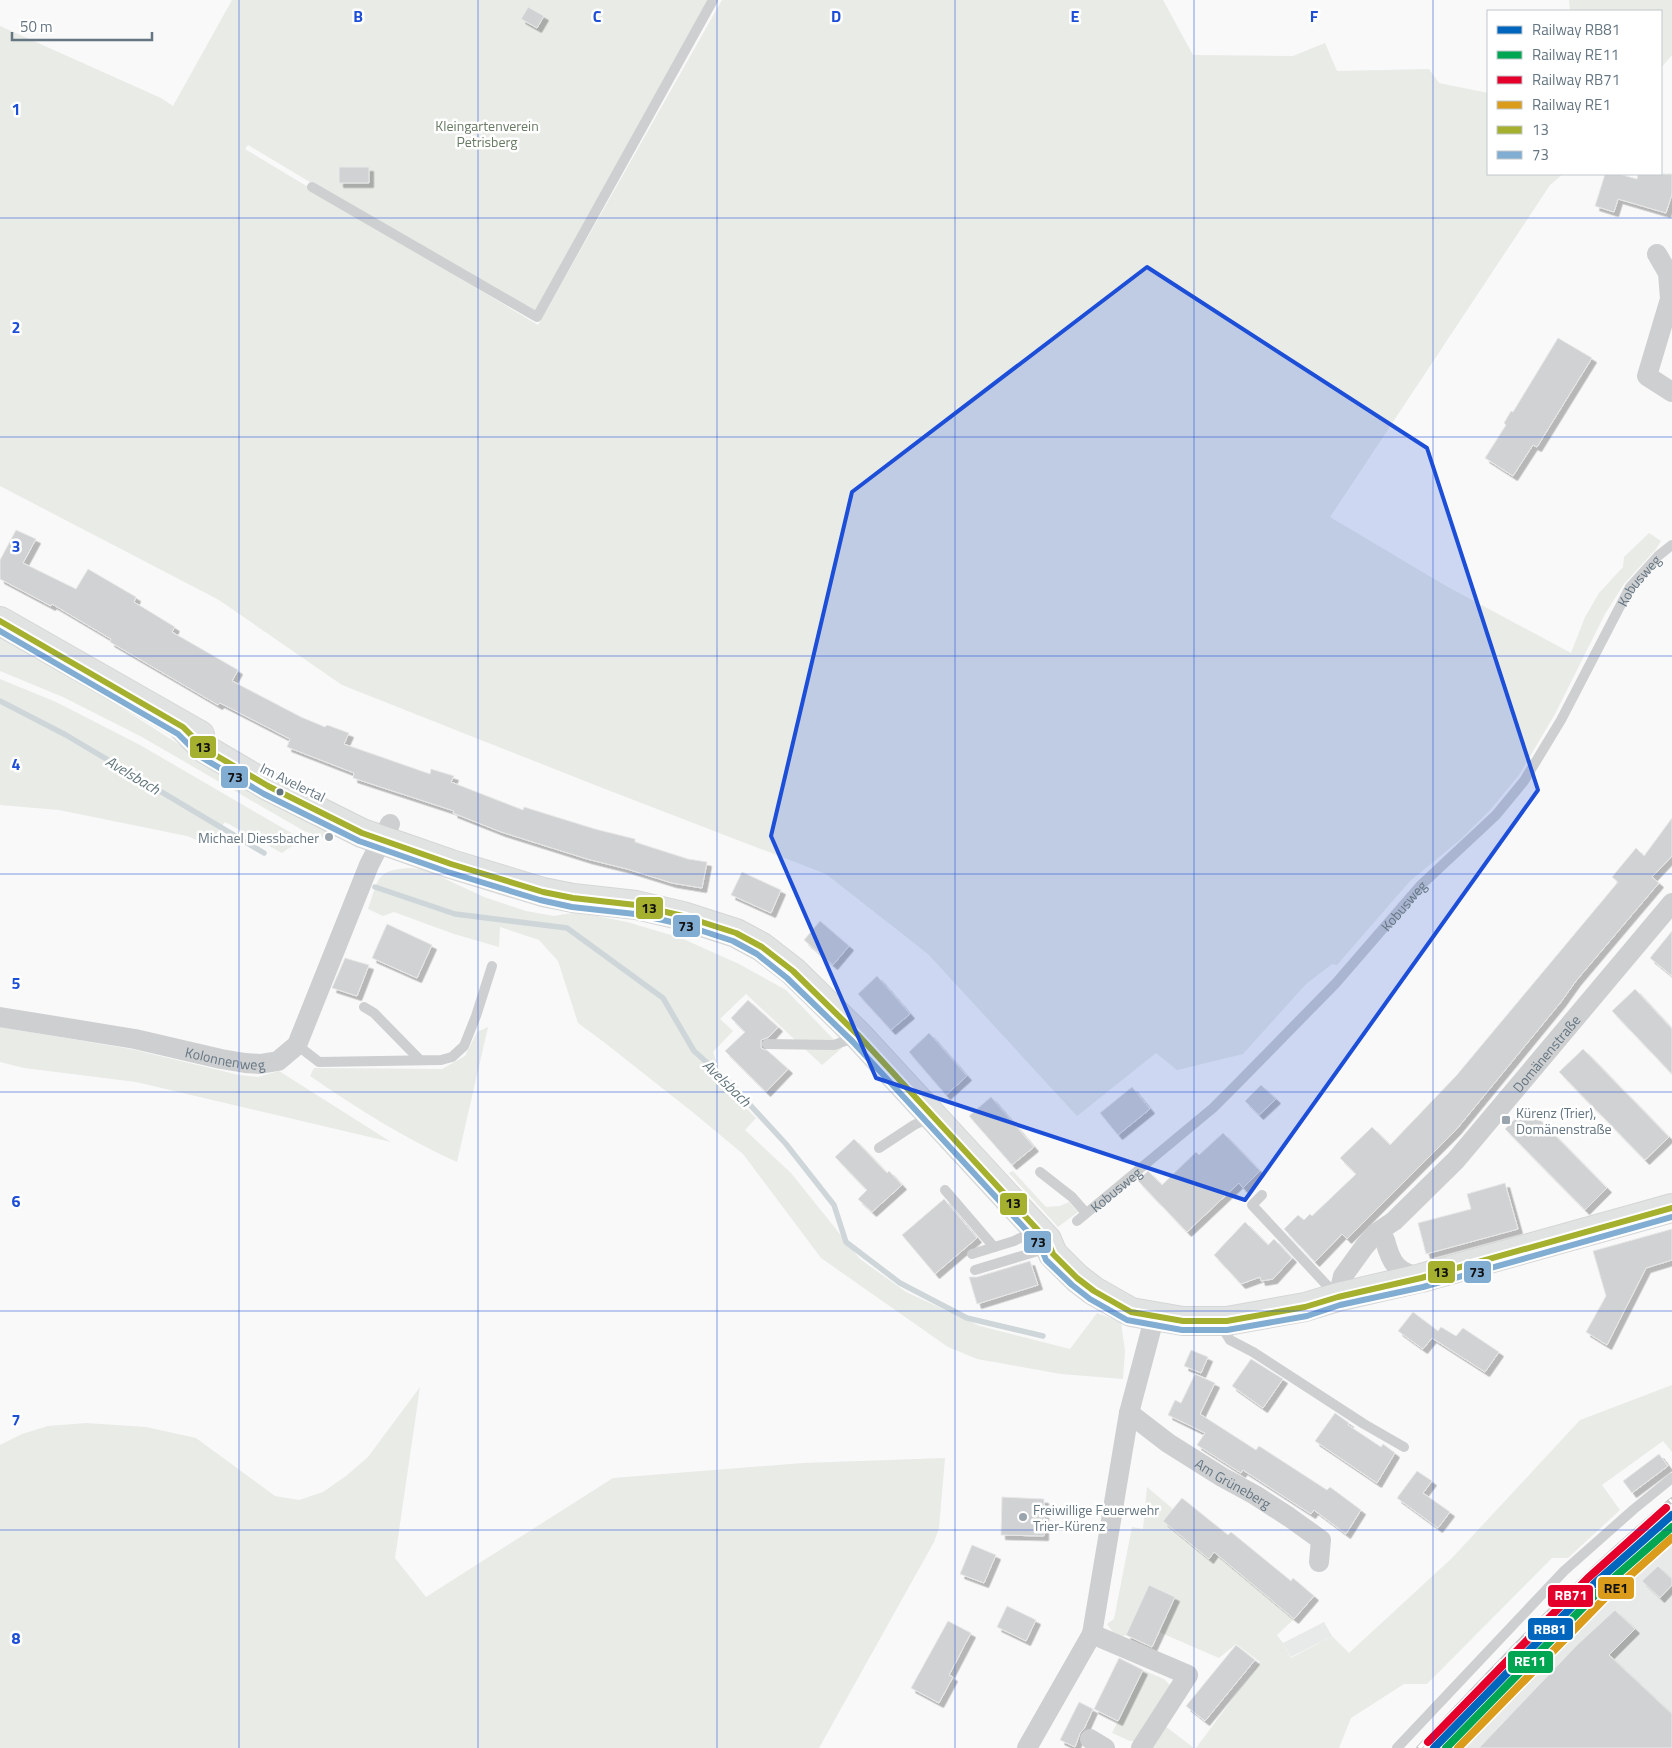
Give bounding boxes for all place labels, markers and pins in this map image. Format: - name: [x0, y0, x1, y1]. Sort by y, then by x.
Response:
- unlabelled marker: [275, 787, 285, 797]
- place label: Michael Diessbacher: [198, 827, 319, 848]
- marker: Michael Diessbacher: [323, 831, 335, 843]
- place label: Kürenz (Trier), Domänenstraße: [1516, 1102, 1612, 1139]
- marker: Kürenz (Trier), Domänenstraße: [1500, 1114, 1512, 1126]
- place label: Freiwillige Feuerwehr Trier-Kürenz: [1033, 1499, 1159, 1536]
- marker: Freiwillige Feuerwehr Trier-Kürenz: [1017, 1511, 1029, 1523]

